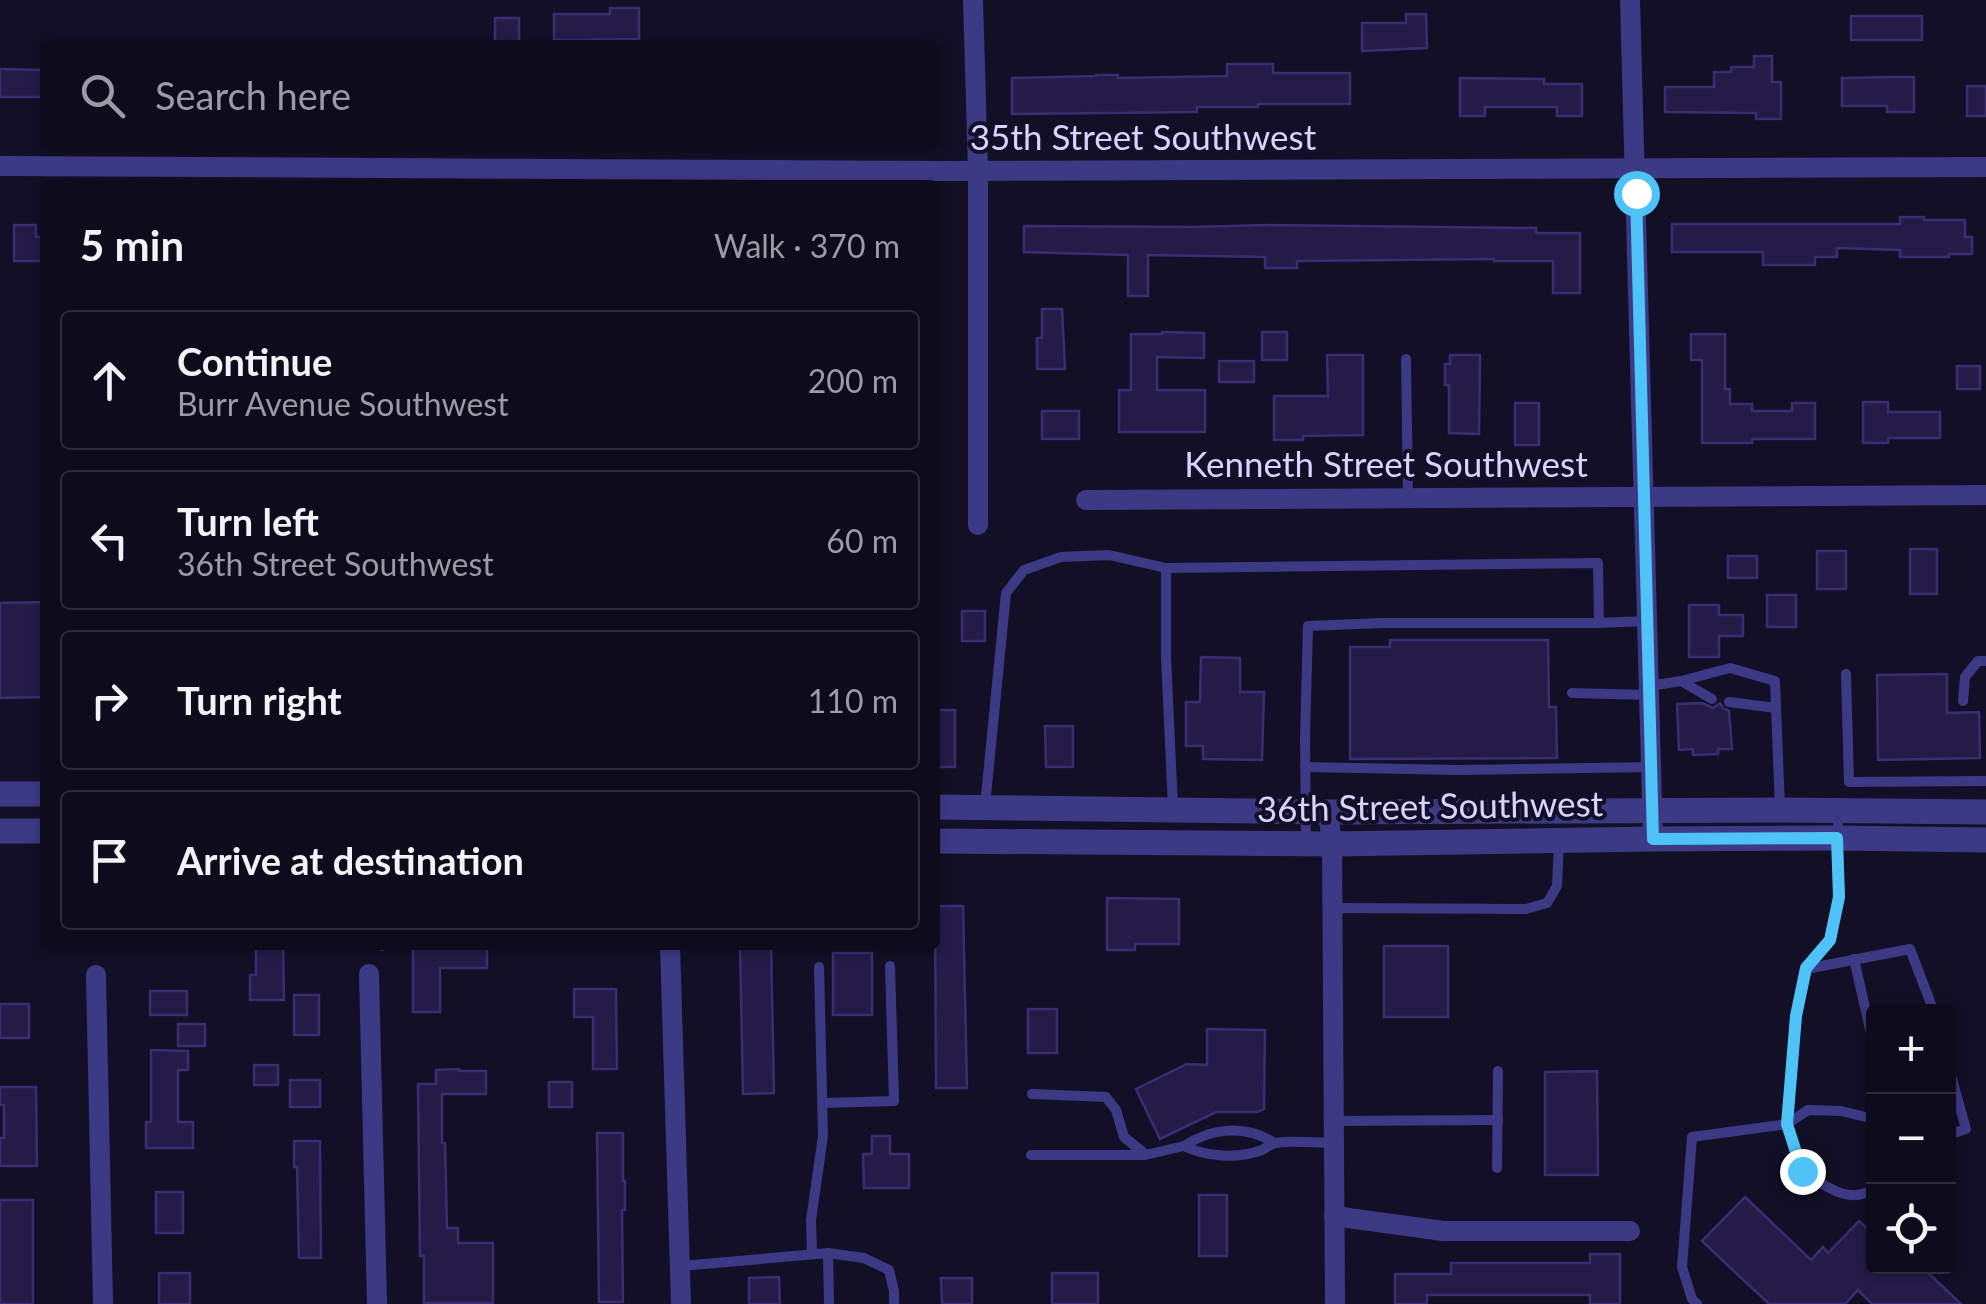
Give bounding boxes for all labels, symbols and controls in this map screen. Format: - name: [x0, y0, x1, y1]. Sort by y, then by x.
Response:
- search box: [40, 40, 940, 150]
- icon: search: [75, 68, 130, 123]
- text: Search here: [155, 72, 351, 118]
- street label: 35th Street Southwest: [970, 115, 1317, 157]
- route start: [1614, 171, 1660, 217]
- text: 5 min: [80, 220, 184, 270]
- text: Walk · 370 m: [714, 226, 900, 265]
- text: Continue: [177, 338, 332, 384]
- icon: ahead: [82, 353, 137, 408]
- text: 200 m: [808, 361, 898, 400]
- text: Burr Avenue Southwest: [177, 384, 509, 423]
- street label: Kenneth Street Southwest: [1184, 442, 1588, 484]
- text: Turn left: [177, 498, 319, 544]
- icon: left: [82, 513, 137, 568]
- text: 60 m: [826, 521, 898, 560]
- text: 36th Street Southwest: [177, 544, 494, 583]
- icon: right: [82, 673, 137, 728]
- text: Turn right: [177, 677, 342, 723]
- text: 110 m: [808, 681, 898, 720]
- street label: 36th Street Southwest: [1256, 781, 1604, 829]
- icon: arrive: [82, 833, 137, 888]
- text: Arrive at destination: [177, 837, 524, 883]
- map controls: [1866, 1004, 1956, 1274]
- button: +: [1866, 1004, 1956, 1094]
- button: −: [1866, 1094, 1956, 1184]
- route end: [1780, 1149, 1826, 1195]
- button: locate: [1866, 1184, 1956, 1274]

